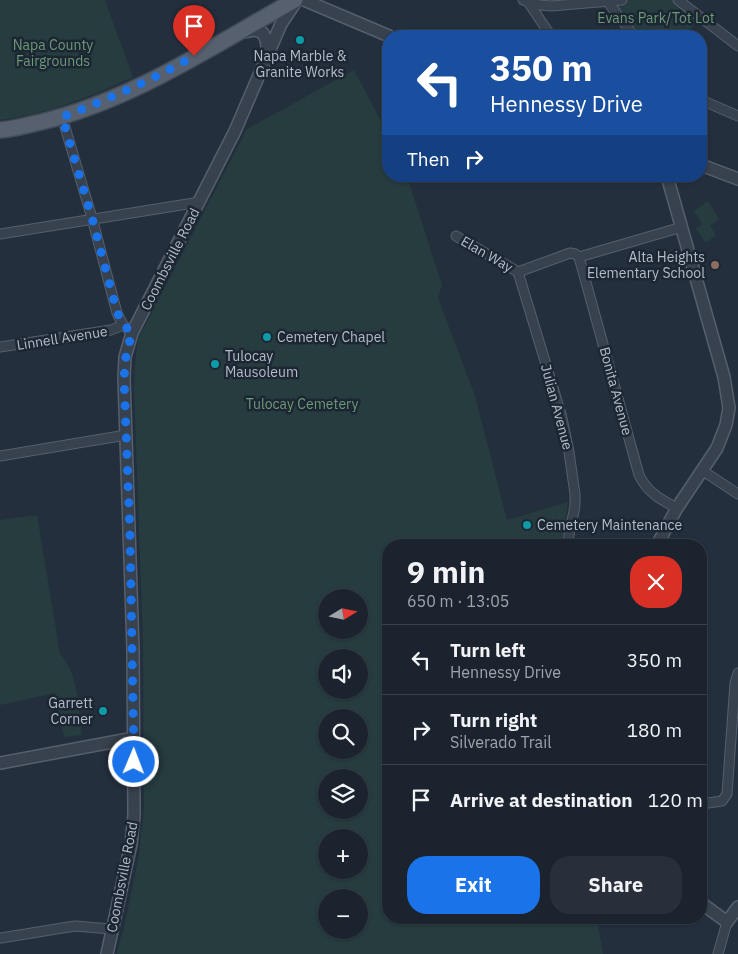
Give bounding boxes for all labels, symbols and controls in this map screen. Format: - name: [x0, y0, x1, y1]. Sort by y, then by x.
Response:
- pin: [173, 5, 215, 56]
- park label: Evans Park/Tot Lot: [597, 9, 715, 27]
- icon: arrive: [180, 12, 208, 40]
- marker: Napa Marble & Granite Works: [294, 34, 306, 46]
- park label: Napa County Fairgrounds: [13, 36, 93, 70]
- text: 350 m: [490, 45, 593, 91]
- place label: Napa Marble & Granite Works: [254, 47, 347, 81]
- icon: left: [407, 50, 472, 115]
- text: Hennessy Drive: [490, 89, 643, 118]
- icon: right: [460, 145, 488, 173]
- text: Then: [407, 147, 450, 171]
- street label: Coombsville Road: [136, 205, 204, 313]
- street label: Elan Way: [458, 232, 516, 276]
- place label: Alta Heights Elementary School: [587, 248, 705, 282]
- marker: Alta Heights Elementary School: [709, 259, 721, 271]
- street label: Linnell Avenue: [15, 322, 109, 354]
- place label: Cemetery Chapel: [277, 328, 385, 346]
- marker: Cemetery Chapel: [261, 331, 273, 343]
- street label: Bonita Avenue: [596, 345, 637, 438]
- place label: Tulocay Mausoleum: [225, 347, 298, 381]
- marker: Tulocay Mausoleum: [209, 358, 221, 370]
- street label: Julian Avenue: [537, 362, 577, 452]
- park label: Tulocay Cemetery: [246, 395, 358, 413]
- place label: Cemetery Maintenance: [537, 516, 683, 534]
- marker: Cemetery Maintenance: [521, 519, 533, 531]
- text: 9 min: [407, 552, 485, 591]
- button: close: [630, 556, 682, 608]
- north arrow: [318, 589, 368, 639]
- map controls: [318, 589, 368, 939]
- text: 650 m · 13:05: [407, 591, 509, 611]
- text: Turn left: [450, 638, 526, 662]
- icon: left: [407, 646, 435, 674]
- text: 350 m: [627, 648, 682, 672]
- button: sound: [318, 649, 368, 699]
- text: Hennessy Drive: [450, 662, 561, 682]
- place label: Garrett Corner: [48, 694, 93, 728]
- marker: Garrett Corner: [97, 705, 109, 717]
- text: Turn right: [450, 708, 537, 732]
- button: search: [318, 709, 368, 759]
- icon: right: [407, 716, 435, 744]
- text: 180 m: [627, 718, 682, 742]
- text: Silverado Trail: [450, 732, 552, 752]
- position arrow: [107, 735, 159, 787]
- button: layers: [318, 769, 368, 819]
- icon: arrive: [407, 786, 435, 814]
- text: Arrive at destination: [450, 788, 633, 812]
- text: 120 m: [648, 788, 703, 812]
- street label: Coombsville Road: [102, 820, 142, 934]
- button: +: [318, 829, 368, 879]
- button: Exit: [407, 856, 540, 914]
- button: Share: [550, 856, 682, 914]
- button: −: [318, 889, 368, 939]

